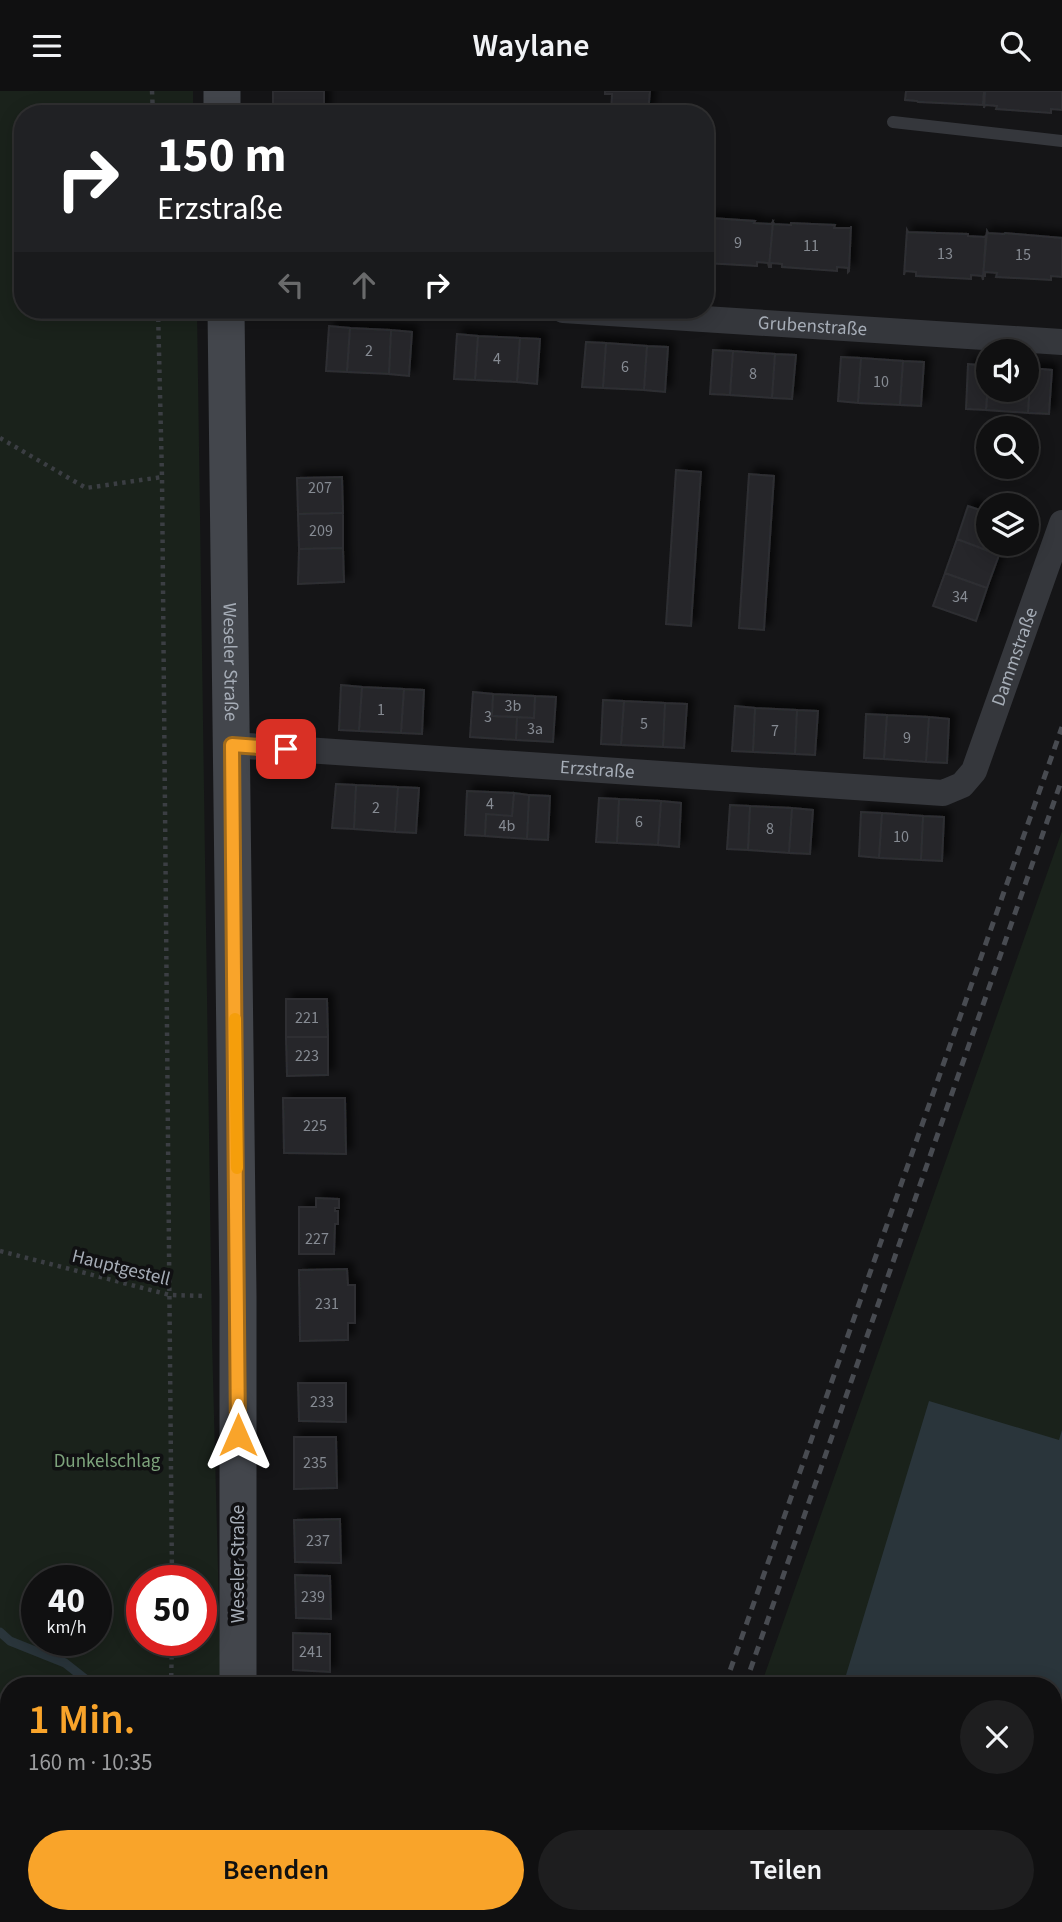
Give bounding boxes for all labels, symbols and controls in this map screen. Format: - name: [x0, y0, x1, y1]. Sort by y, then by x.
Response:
- text: Waylane: [473, 23, 589, 69]
- icon: menu: [28, 27, 66, 65]
- icon: search: [996, 27, 1034, 65]
- text: 150 m: [157, 121, 286, 191]
- icon: right: [42, 133, 133, 224]
- text: Erzstraße: [157, 186, 283, 232]
- house number: 9: [734, 232, 742, 254]
- house number: 11: [803, 235, 819, 257]
- house number: 13: [937, 243, 953, 265]
- house number: 15: [1015, 244, 1031, 266]
- icon: left: [272, 266, 310, 304]
- icon: ahead: [345, 266, 383, 304]
- icon: right: [418, 266, 456, 304]
- street label: Grubenstraße: [757, 309, 868, 343]
- map controls: [976, 339, 1039, 556]
- button: sound: [976, 339, 1039, 402]
- house number: 2: [365, 340, 373, 362]
- house number: 4: [493, 348, 501, 370]
- house number: 6: [621, 356, 629, 378]
- house number: 8: [749, 363, 757, 385]
- house number: 10: [873, 371, 889, 393]
- button: search: [976, 416, 1039, 479]
- house number: 207: [308, 477, 332, 499]
- button: layers: [976, 493, 1039, 556]
- house number: 209: [309, 520, 333, 542]
- house number: 34: [952, 586, 968, 608]
- street label: Weseler Straße: [216, 602, 245, 722]
- street label: Dammstraße: [985, 604, 1045, 710]
- house number: 3b: [505, 695, 522, 717]
- house number: 1: [377, 699, 385, 721]
- house number: 3: [484, 706, 492, 728]
- house number: 5: [640, 713, 648, 735]
- house number: 3a: [527, 718, 543, 740]
- pin: [256, 719, 316, 779]
- house number: 7: [771, 720, 779, 742]
- house number: 9: [903, 727, 911, 749]
- icon: arrive: [267, 730, 305, 768]
- street label: Erzstraße: [559, 754, 635, 786]
- house number: 4: [486, 793, 494, 815]
- house number: 2: [372, 797, 380, 819]
- house number: 6: [635, 811, 643, 833]
- house number: 4b: [499, 815, 516, 837]
- house number: 8: [766, 818, 774, 840]
- house number: 10: [893, 826, 909, 848]
- house number: 221: [295, 1007, 319, 1029]
- house number: 223: [295, 1045, 319, 1067]
- house number: 225: [303, 1115, 327, 1137]
- house number: 227: [305, 1228, 329, 1250]
- street label: Hauptgestell: [69, 1243, 173, 1293]
- house number: 231: [315, 1293, 339, 1315]
- house number: 233: [310, 1391, 334, 1413]
- position arrow: [201, 1398, 275, 1472]
- park label: Dunkelschlag: [54, 1448, 161, 1475]
- house number: 235: [303, 1452, 327, 1474]
- street label: Weseler Straße: [225, 1505, 252, 1623]
- house number: 237: [306, 1530, 330, 1552]
- speed limit sign: 50: [126, 1565, 217, 1656]
- text: 40: [48, 1576, 85, 1626]
- house number: 239: [301, 1586, 325, 1608]
- text: km/h: [47, 1615, 86, 1640]
- house number: 241: [299, 1641, 323, 1663]
- text: 1 Min.: [28, 1690, 135, 1750]
- button: close: [960, 1700, 1034, 1774]
- text: 160 m · 10:35: [28, 1746, 152, 1779]
- button: Beenden: [28, 1830, 524, 1910]
- button: Teilen: [538, 1830, 1034, 1910]

